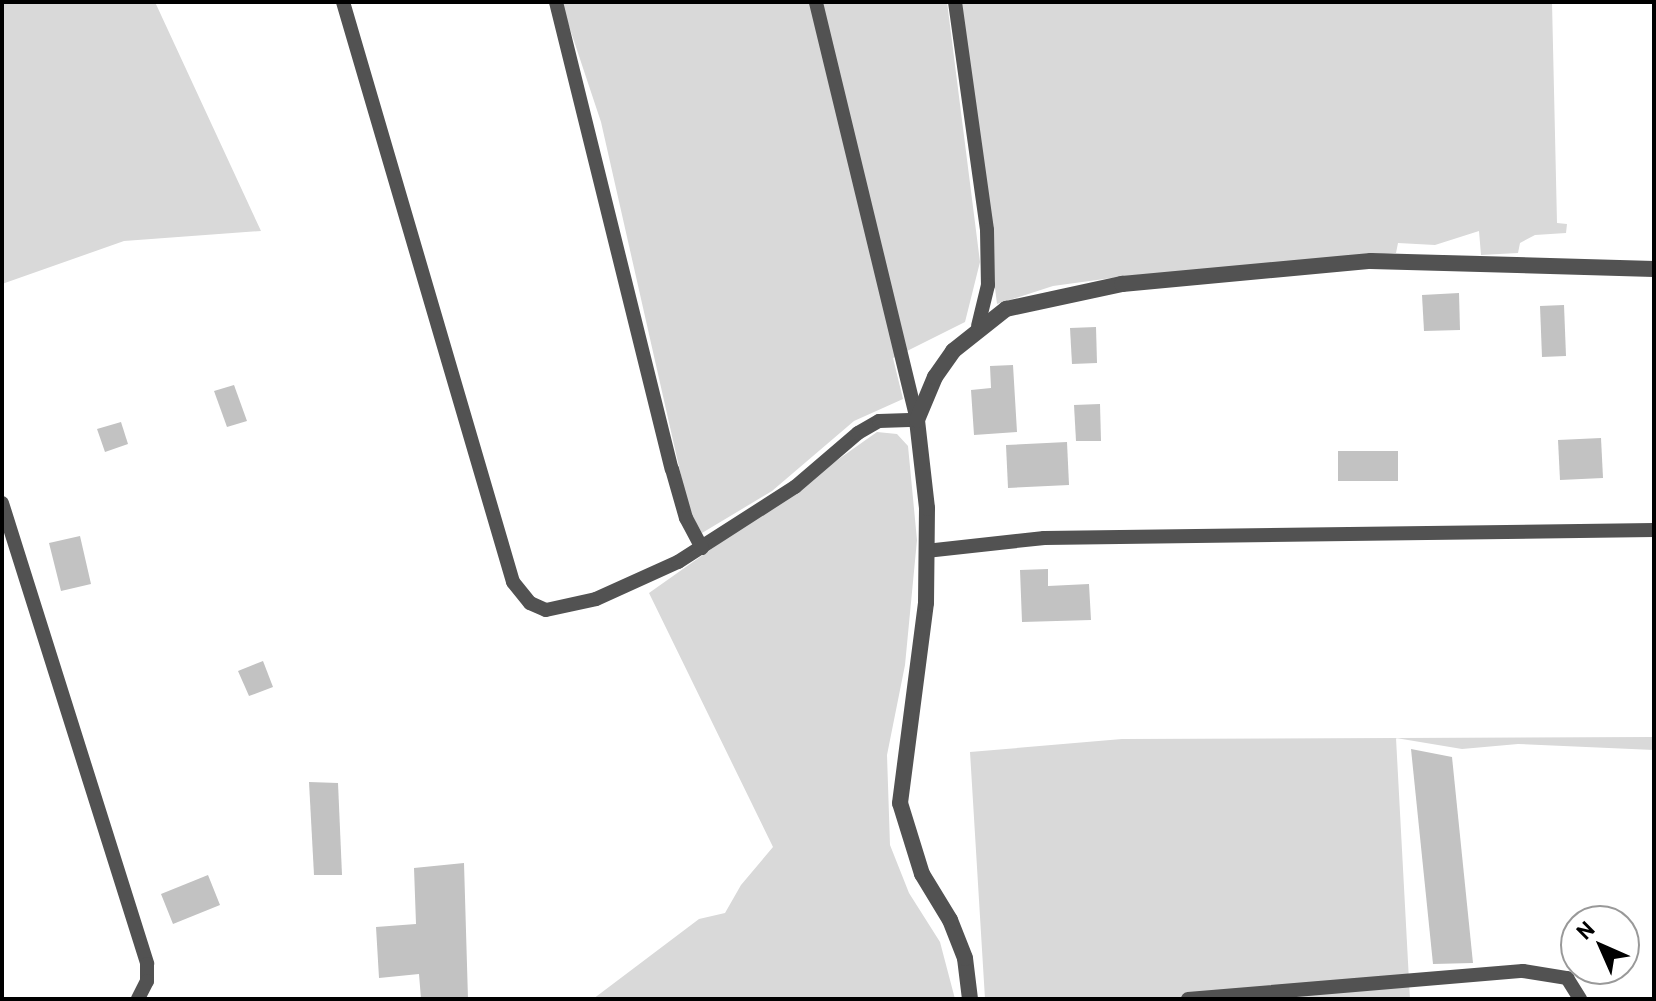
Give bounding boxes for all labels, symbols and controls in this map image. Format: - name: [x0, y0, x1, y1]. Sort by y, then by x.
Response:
- north arrow: [1560, 905, 1640, 985]
- text: N: [1570, 915, 1599, 944]

